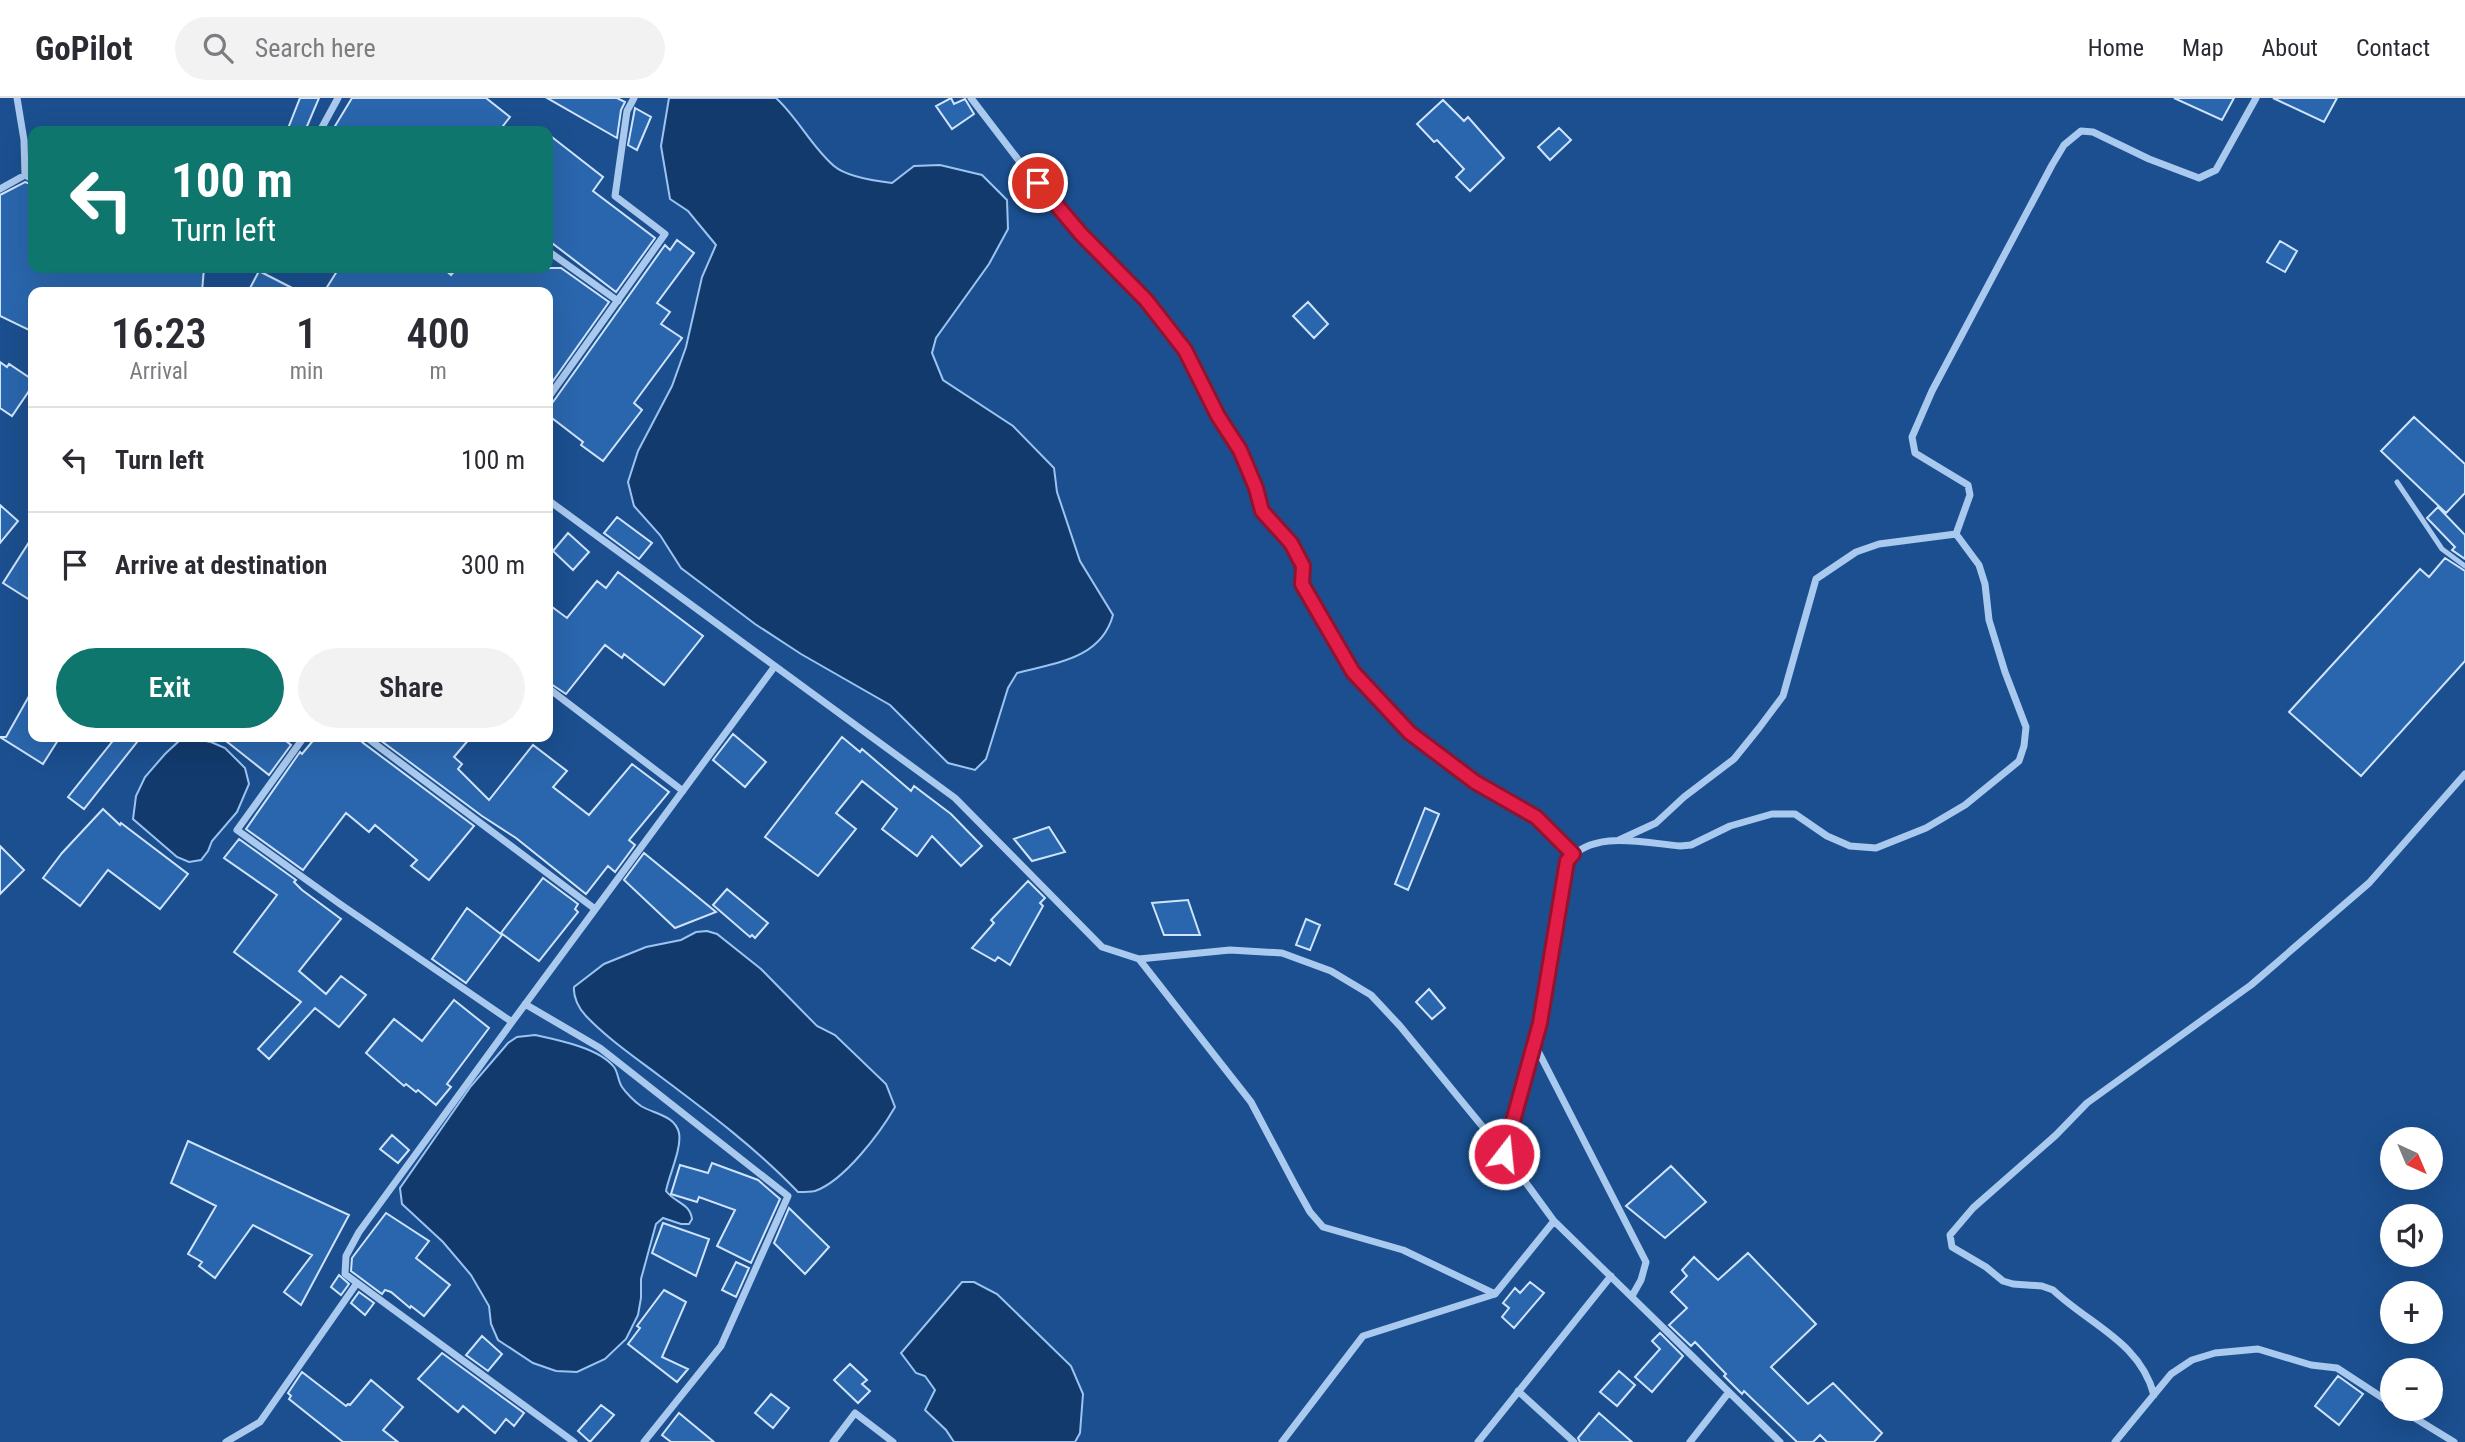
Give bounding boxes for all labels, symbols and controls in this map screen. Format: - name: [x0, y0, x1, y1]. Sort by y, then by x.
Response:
- search box: [175, 17, 665, 80]
- text: GoPilot: [35, 29, 133, 68]
- icon: search: [199, 29, 237, 67]
- text: Search here: [255, 33, 376, 63]
- text: Home: [2088, 34, 2144, 62]
- text: Map: [2182, 34, 2224, 62]
- text: About: [2262, 34, 2318, 62]
- text: Contact: [2356, 34, 2430, 62]
- text: 100 m: [171, 152, 293, 209]
- pin: [1008, 153, 1068, 213]
- icon: left: [56, 154, 147, 245]
- icon: arrive: [1019, 164, 1057, 202]
- text: Turn left: [171, 211, 276, 249]
- text: 16:23: [111, 309, 207, 358]
- text: 1: [296, 309, 317, 358]
- text: 400: [407, 309, 470, 358]
- text: Arrival: [130, 358, 188, 385]
- text: min: [290, 358, 323, 385]
- text: m: [430, 358, 447, 385]
- icon: left: [56, 441, 94, 479]
- text: Turn left: [115, 445, 204, 475]
- text: 100 m: [461, 445, 525, 475]
- icon: arrive: [56, 546, 94, 584]
- text: Arrive at destination: [115, 550, 327, 580]
- text: 300 m: [461, 550, 525, 580]
- button: Exit: [56, 648, 284, 728]
- button: Share: [298, 648, 525, 728]
- position arrow: [1467, 1117, 1541, 1191]
- north arrow: [2380, 1127, 2443, 1190]
- map controls: [2380, 1127, 2443, 1421]
- button: sound: [2380, 1204, 2443, 1267]
- button: +: [2380, 1281, 2443, 1344]
- button: −: [2380, 1358, 2443, 1421]

